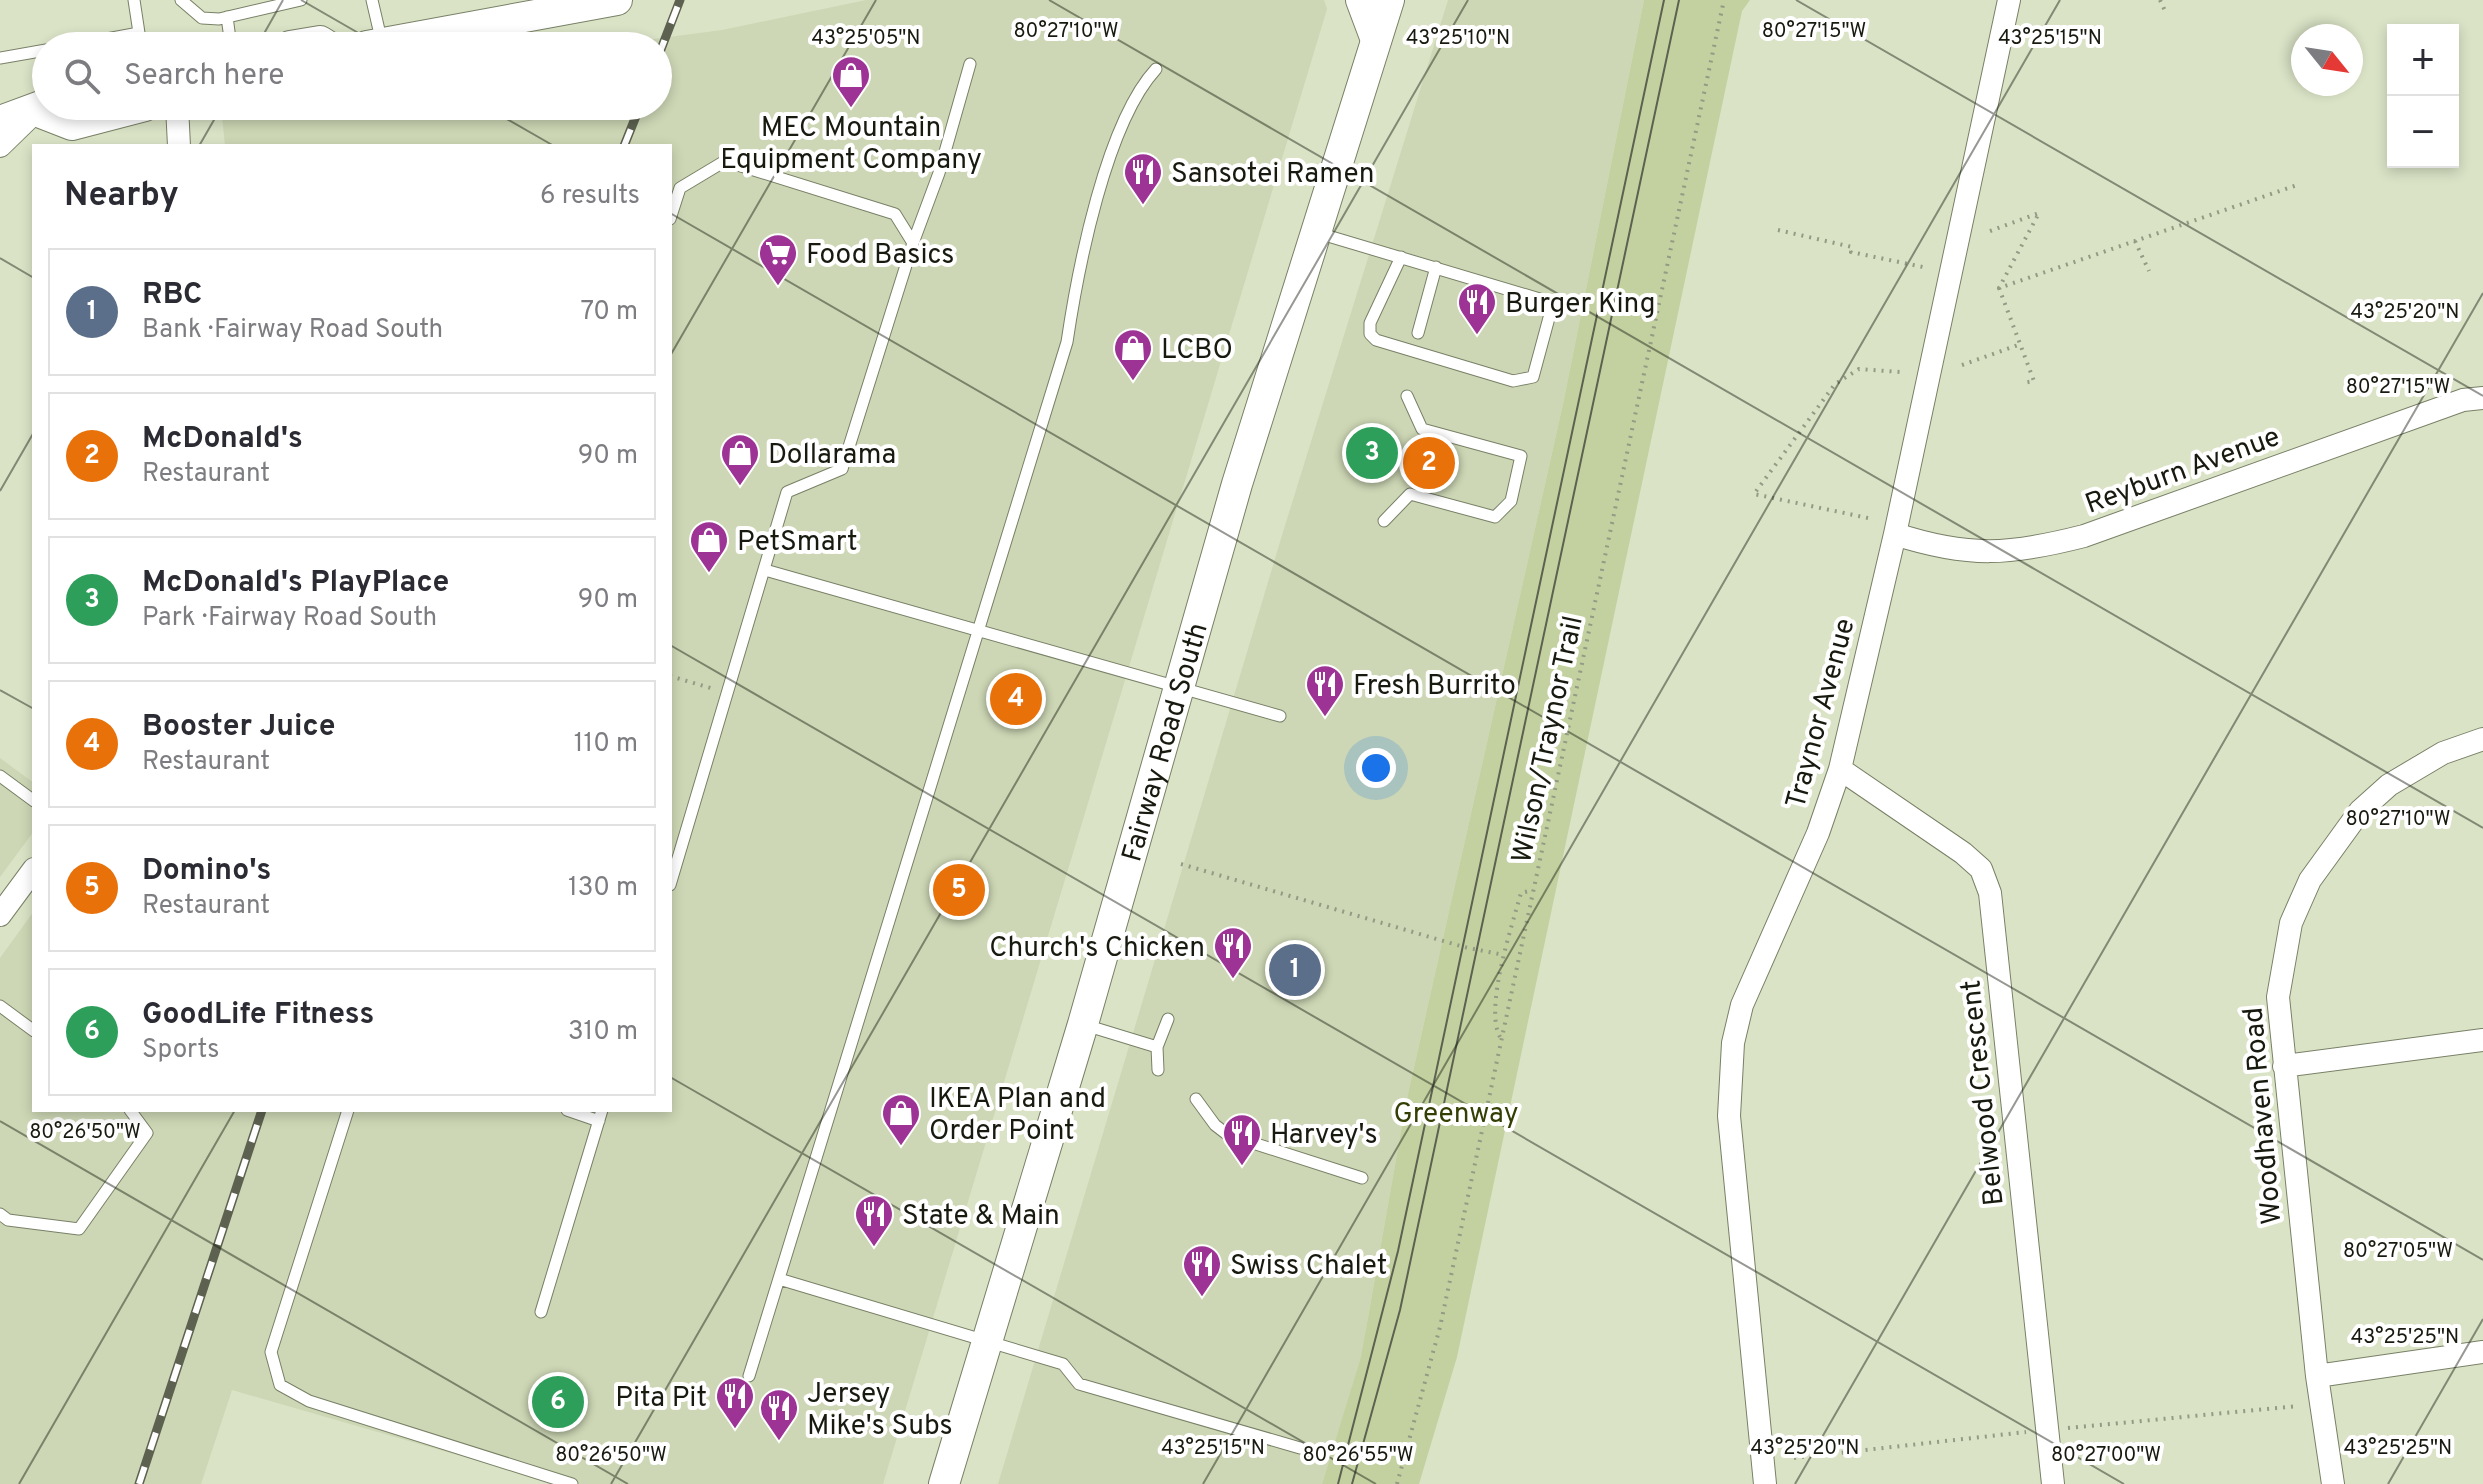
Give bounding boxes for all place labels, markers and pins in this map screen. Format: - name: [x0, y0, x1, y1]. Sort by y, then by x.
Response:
- shop icon: MEC Mountain Equipment Company: [830, 54, 872, 109]
- place label: MEC Mountain Equipment Company: [720, 111, 982, 179]
- restaurant icon: Sansotei Ramen: [1122, 151, 1164, 206]
- place label: Sansotei Ramen: [1171, 157, 1375, 193]
- supermarket icon: Food Basics: [757, 232, 799, 287]
- place label: Food Basics: [806, 238, 954, 274]
- restaurant icon: Burger King: [1456, 281, 1498, 336]
- place label: Burger King: [1505, 287, 1656, 323]
- shop icon: LCBO: [1112, 327, 1154, 382]
- place label: LCBO: [1161, 333, 1233, 369]
- pin: 3: [1346, 423, 1398, 483]
- shop icon: Dollarama: [719, 432, 761, 487]
- pin: 2: [1403, 433, 1455, 493]
- place label: Dollarama: [768, 438, 896, 474]
- shop icon: PetSmart: [688, 519, 730, 574]
- place label: PetSmart: [737, 525, 858, 561]
- restaurant icon: Fresh Burrito: [1304, 663, 1346, 718]
- pin: 4: [990, 669, 1042, 729]
- place label: Fresh Burrito: [1353, 669, 1516, 705]
- pin: 5: [933, 860, 985, 920]
- restaurant icon: Church's Chicken: [1212, 925, 1254, 980]
- place label: Church's Chicken: [989, 931, 1205, 967]
- pin: 1: [1269, 940, 1321, 1000]
- place label: IKEA Plan and Order Point: [929, 1082, 1106, 1150]
- shop icon: IKEA Plan and Order Point: [880, 1092, 922, 1147]
- restaurant icon: Harvey's: [1221, 1112, 1263, 1167]
- place label: Harvey's: [1270, 1118, 1378, 1154]
- restaurant icon: State & Main: [853, 1193, 895, 1248]
- place label: State & Main: [902, 1199, 1060, 1235]
- restaurant icon: Swiss Chalet: [1181, 1243, 1223, 1298]
- place label: Swiss Chalet: [1230, 1249, 1387, 1285]
- pin: 6: [532, 1372, 584, 1432]
- restaurant icon: Pita Pit: [714, 1375, 756, 1430]
- place label: Jersey Mike's Subs: [807, 1377, 953, 1445]
- place label: Pita Pit: [615, 1381, 707, 1417]
- restaurant icon: Jersey Mike's Subs: [758, 1387, 800, 1442]

